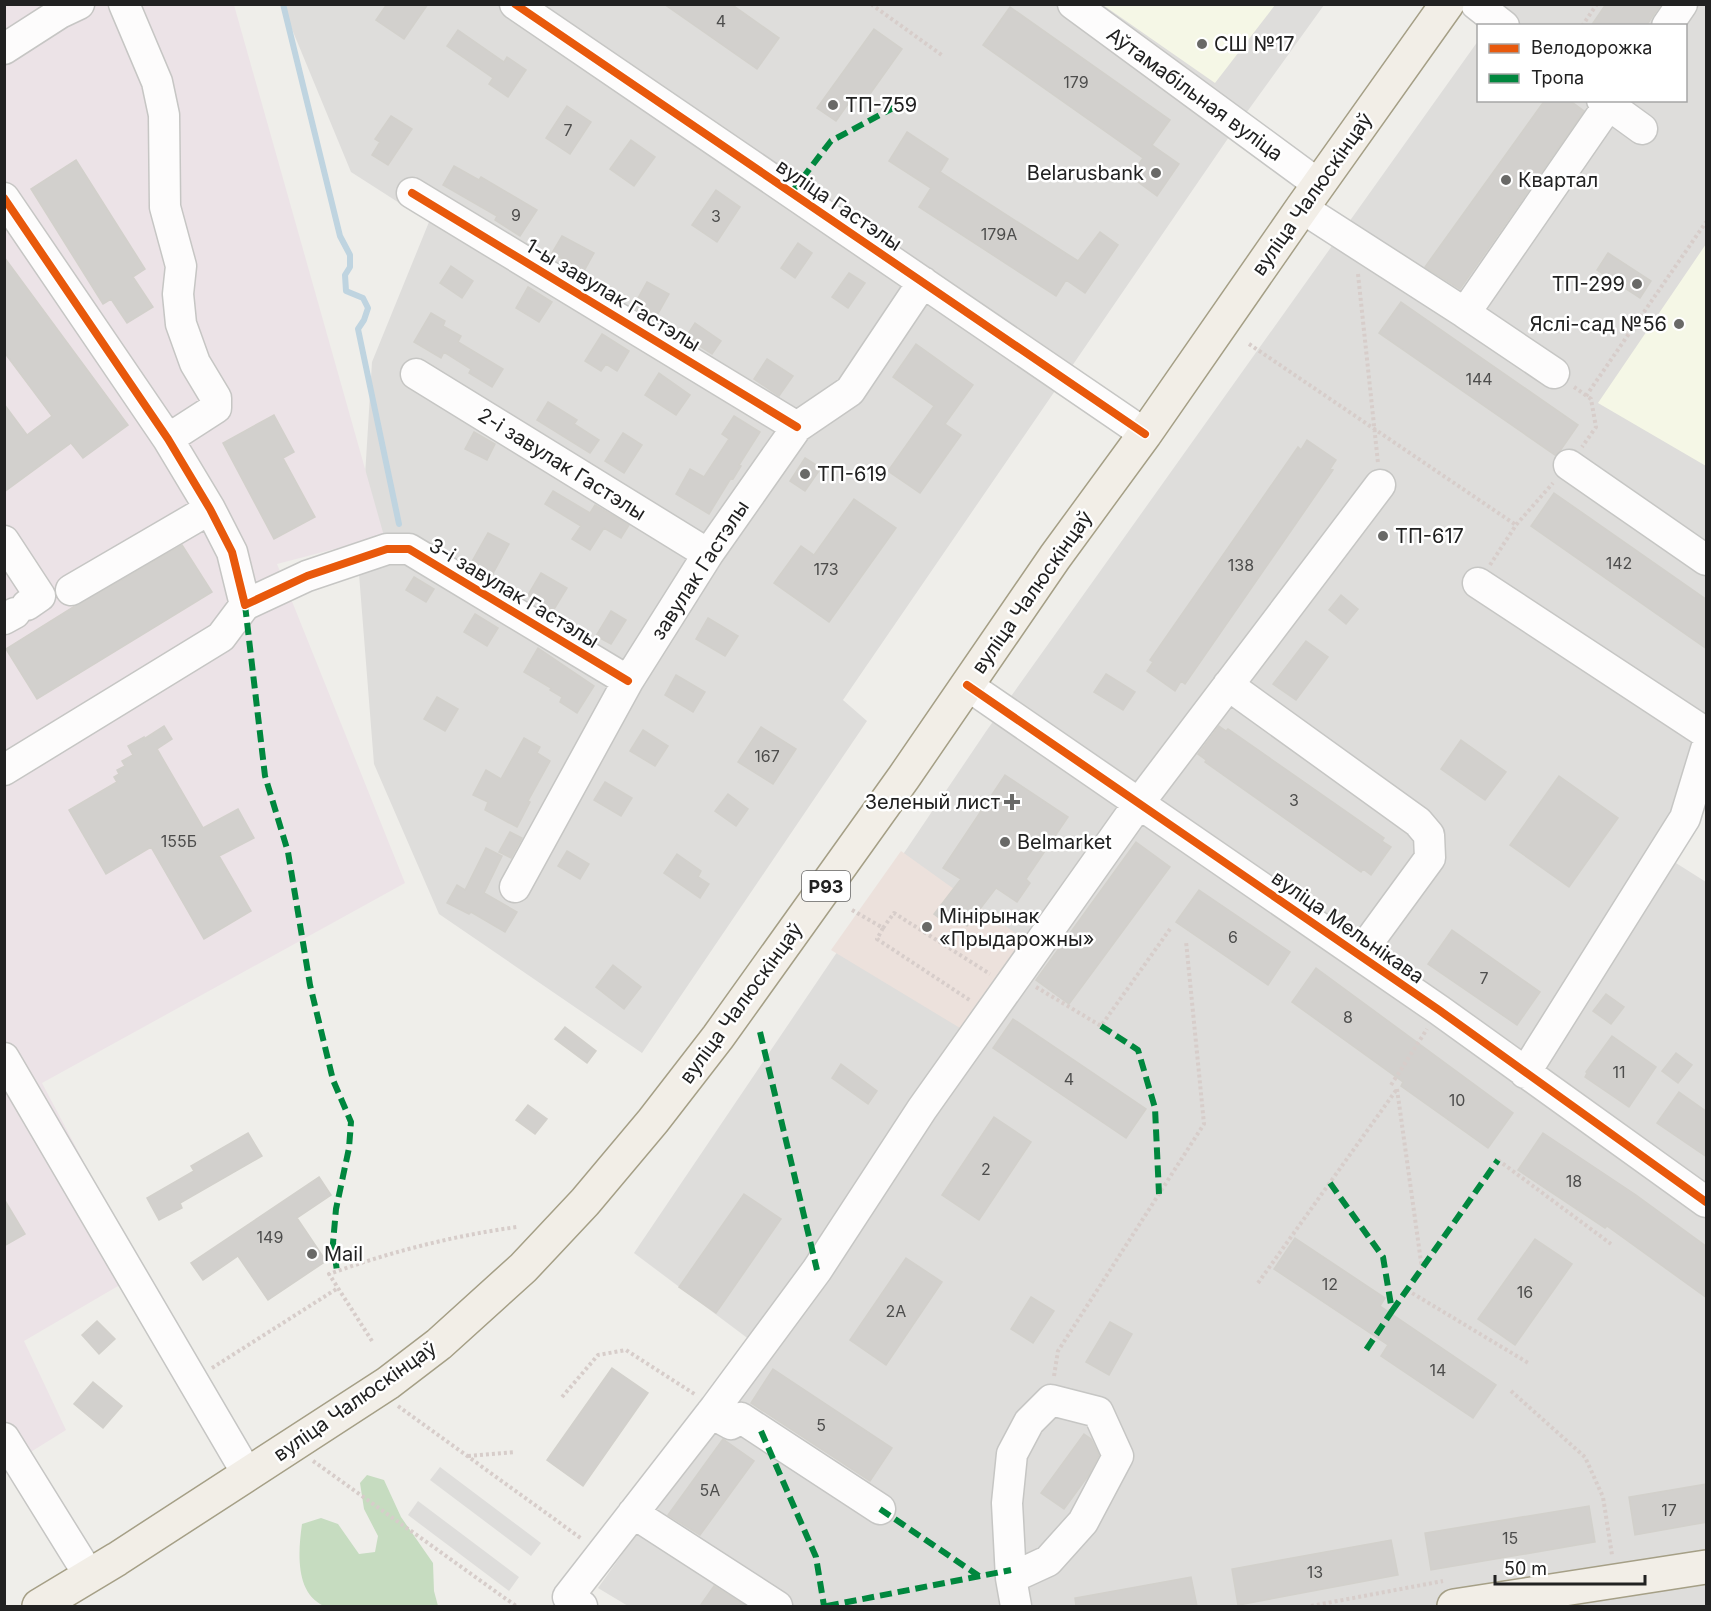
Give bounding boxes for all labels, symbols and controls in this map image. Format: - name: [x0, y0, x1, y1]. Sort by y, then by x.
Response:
- house number: 4: [716, 11, 726, 31]
- street label: Аўтамабільная вуліца: [1102, 22, 1288, 166]
- legend: [1477, 24, 1687, 102]
- place label: СШ №17: [1214, 32, 1295, 56]
- marker: СШ №17: [1195, 37, 1209, 51]
- text: Велодорожка: [1531, 37, 1652, 58]
- text: Тропа: [1531, 67, 1584, 88]
- house number: 179: [1063, 72, 1089, 92]
- place label: ТП-759: [845, 93, 917, 117]
- marker: ТП-759: [826, 98, 840, 112]
- street label: вуліца Чалюскінцаў: [1247, 108, 1377, 280]
- house number: 7: [563, 120, 573, 140]
- street label: вуліца Гастэлы: [772, 154, 906, 256]
- place label: Belarusbank: [1027, 161, 1144, 185]
- marker: Belarusbank: [1149, 166, 1163, 180]
- place label: Квартал: [1518, 168, 1598, 192]
- marker: Квартал: [1499, 173, 1513, 187]
- house number: 9: [511, 205, 521, 225]
- house number: 3: [711, 206, 721, 226]
- house number: 179А: [981, 224, 1017, 244]
- street label: 1-ы завулак Гастэлы: [521, 233, 705, 357]
- place label: ТП-299: [1552, 272, 1625, 296]
- marker: ТП-299: [1630, 277, 1644, 291]
- place label: Яслі-сад №56: [1530, 312, 1667, 336]
- marker: Яслі-сад №56: [1672, 317, 1686, 331]
- house number: 144: [1465, 369, 1493, 389]
- street label: 2-і завулак Гастэлы: [474, 403, 650, 525]
- place label: ТП-619: [817, 462, 887, 486]
- marker: ТП-619: [798, 467, 812, 481]
- street label: завулак Гастэлы: [646, 496, 754, 644]
- street label: вуліца Чалюскінцаў: [967, 506, 1097, 678]
- place label: ТП-617: [1395, 524, 1464, 548]
- marker: ТП-617: [1376, 529, 1390, 543]
- street label: 3-і завулак Гастэлы: [425, 533, 603, 653]
- house number: 142: [1606, 553, 1632, 573]
- house number: 138: [1228, 555, 1254, 575]
- house number: 173: [813, 559, 839, 579]
- house number: 167: [754, 746, 780, 766]
- place label: Зеленый лист: [865, 790, 1001, 814]
- house number: 3: [1289, 790, 1299, 810]
- marker: Зеленый лист: [1005, 795, 1019, 809]
- place label: Belmarket: [1017, 830, 1112, 854]
- house number: 155Б: [161, 831, 197, 851]
- marker: Belmarket: [998, 835, 1012, 849]
- street label: вуліца Мельнікава: [1267, 865, 1429, 989]
- road number: Р93: [802, 871, 850, 901]
- place label: Мінірынак «Прыдарожны»: [939, 904, 1094, 951]
- street label: вуліца Чалюскінцаў: [674, 918, 808, 1088]
- marker: Мінірынак «Прыдарожны»: [920, 920, 934, 934]
- house number: 6: [1228, 927, 1238, 947]
- house number: 7: [1479, 968, 1489, 988]
- house number: 8: [1343, 1007, 1353, 1027]
- house number: 11: [1612, 1062, 1626, 1082]
- house number: 4: [1064, 1069, 1074, 1089]
- house number: 10: [1449, 1090, 1465, 1110]
- house number: 2: [981, 1159, 991, 1179]
- house number: 18: [1566, 1171, 1582, 1191]
- house number: 149: [257, 1227, 283, 1247]
- place label: Mail: [324, 1242, 363, 1266]
- marker: Mail: [305, 1247, 319, 1261]
- house number: 12: [1322, 1274, 1338, 1294]
- house number: 16: [1517, 1282, 1533, 1302]
- house number: 2А: [886, 1301, 906, 1321]
- street label: вуліца Чалюскінцаў: [269, 1336, 441, 1466]
- house number: 14: [1430, 1360, 1446, 1380]
- house number: 5: [816, 1415, 826, 1435]
- house number: 5А: [700, 1480, 720, 1500]
- house number: 17: [1661, 1500, 1677, 1520]
- house number: 15: [1502, 1528, 1518, 1548]
- scale bar: [1495, 1548, 1645, 1586]
- text: 50 m: [1504, 1558, 1547, 1579]
- house number: 13: [1307, 1562, 1323, 1582]

